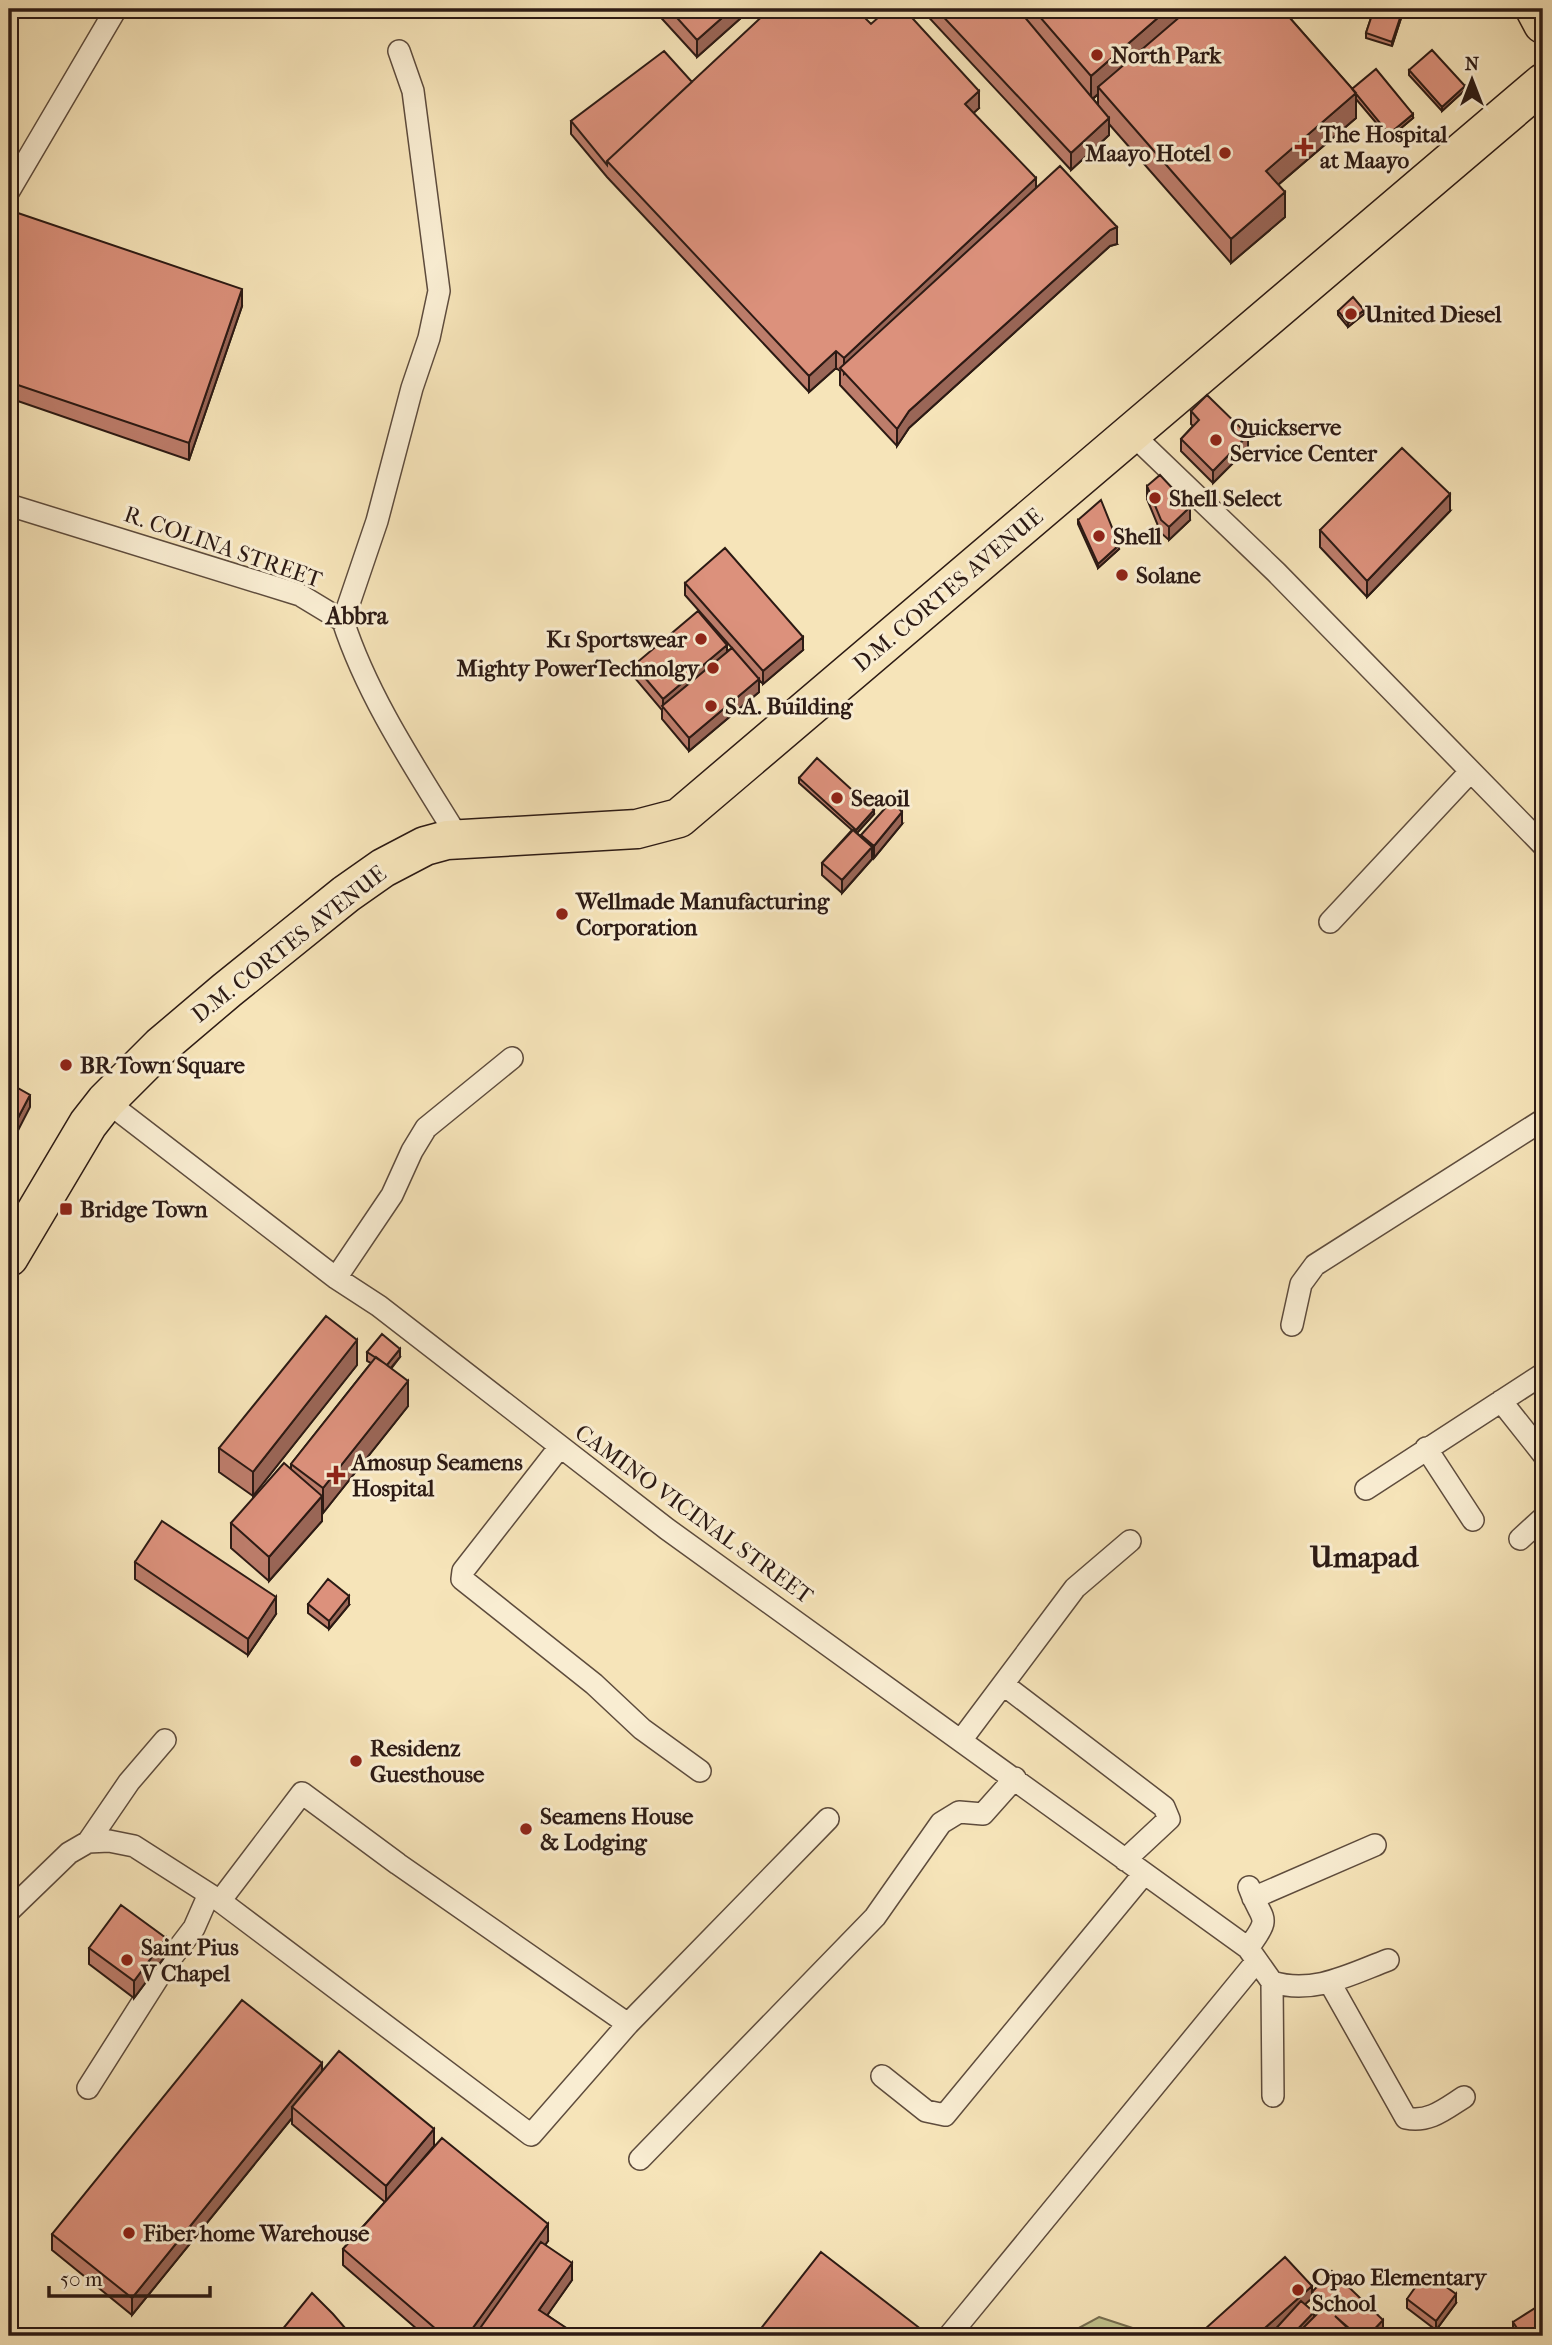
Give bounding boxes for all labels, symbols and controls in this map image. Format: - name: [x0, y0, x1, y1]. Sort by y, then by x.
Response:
- place label: North Park: [1111, 42, 1222, 69]
- north arrow: [1436, 46, 1506, 116]
- marker: North Park: [1089, 47, 1105, 63]
- text: N: [1465, 53, 1480, 75]
- place label: The Hospital at Maayo: [1319, 121, 1448, 174]
- marker: The Hospital at Maayo: [1294, 137, 1314, 157]
- place label: Maayo Hotel: [1085, 140, 1212, 167]
- marker: Maayo Hotel: [1217, 145, 1233, 161]
- place label: United Diesel: [1364, 301, 1502, 328]
- marker: United Diesel: [1343, 306, 1359, 322]
- place label: Quickserve Service Center: [1230, 414, 1378, 467]
- marker: Quickserve Service Center: [1208, 432, 1224, 448]
- place label: Shell Select: [1169, 485, 1282, 512]
- marker: Shell Select: [1147, 490, 1163, 506]
- street label: R. COLINA STREET: [121, 500, 326, 594]
- street label: D.M. CORTES AVENUE: [848, 503, 1048, 677]
- place label: Shell: [1113, 523, 1162, 550]
- marker: Shell: [1091, 528, 1107, 544]
- place label: Solane: [1136, 562, 1202, 589]
- marker: Solane: [1114, 567, 1130, 583]
- district label: Abbra: [324, 602, 389, 630]
- place label: K1 Sportswear: [546, 626, 688, 653]
- marker: K1 Sportswear: [693, 631, 709, 647]
- place label: Mighty PowerTechnolgy: [456, 655, 701, 682]
- marker: Mighty PowerTechnolgy: [705, 660, 721, 676]
- place label: S.A. Building: [725, 693, 853, 720]
- marker: S.A. Building: [703, 698, 719, 714]
- place label: Seaoil: [851, 785, 910, 812]
- marker: Seaoil: [829, 790, 845, 806]
- street label: D.M. CORTES AVENUE: [186, 860, 392, 1028]
- place label: Wellmade Manufacturing Corporation: [575, 888, 830, 941]
- marker: Wellmade Manufacturing Corporation: [554, 906, 570, 922]
- place label: BR Town Square: [80, 1052, 246, 1079]
- marker: BR Town Square: [58, 1057, 74, 1073]
- place label: Bridge Town: [80, 1196, 208, 1223]
- marker: Bridge Town: [58, 1201, 74, 1217]
- street label: CAMINO VICINAL STREET: [570, 1419, 819, 1610]
- place label: Amosup Seamens Hospital: [350, 1449, 523, 1502]
- marker: Amosup Seamens Hospital: [326, 1465, 346, 1485]
- district label: Umapad: [1310, 1540, 1420, 1575]
- place label: Residenz Guesthouse: [370, 1735, 485, 1788]
- marker: Residenz Guesthouse: [348, 1753, 364, 1769]
- place label: Seamens House & Lodging: [540, 1803, 694, 1856]
- marker: Seamens House & Lodging: [518, 1821, 534, 1837]
- place label: Saint Pius V Chapel: [140, 1934, 239, 1987]
- marker: Saint Pius V Chapel: [119, 1952, 135, 1968]
- place label: Fiber home Warehouse: [142, 2220, 370, 2247]
- marker: Fiber home Warehouse: [121, 2225, 137, 2241]
- scale bar: [49, 2254, 210, 2298]
- place label: Opao Elementary School: [1312, 2264, 1488, 2317]
- text: 50 m: [60, 2267, 103, 2291]
- marker: Opao Elementary School: [1290, 2282, 1306, 2298]

